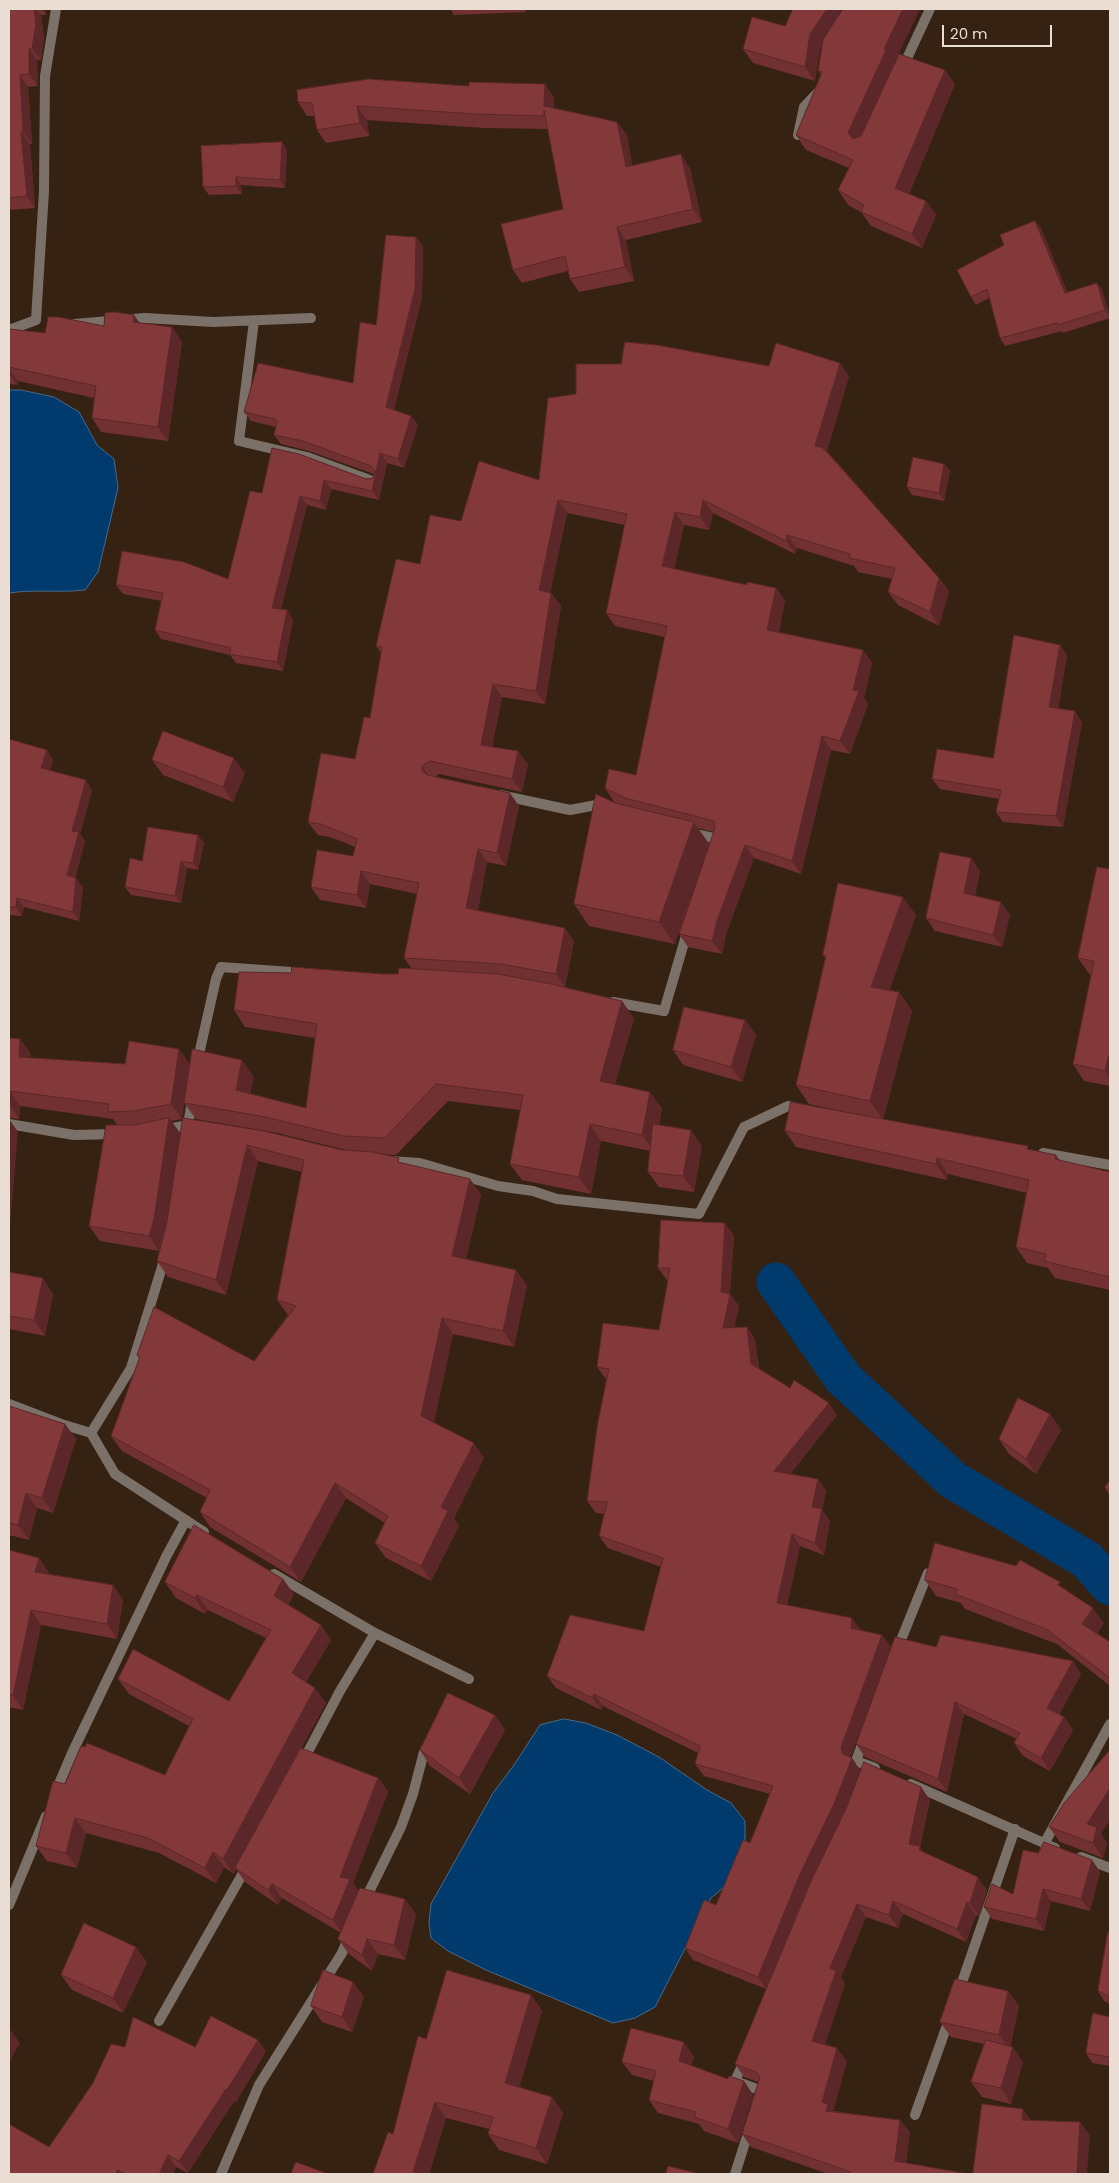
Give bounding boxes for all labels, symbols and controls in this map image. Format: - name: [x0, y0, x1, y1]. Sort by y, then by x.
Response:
- scale bar: [944, 15, 1054, 47]
- text: 20 m: [950, 23, 988, 44]

